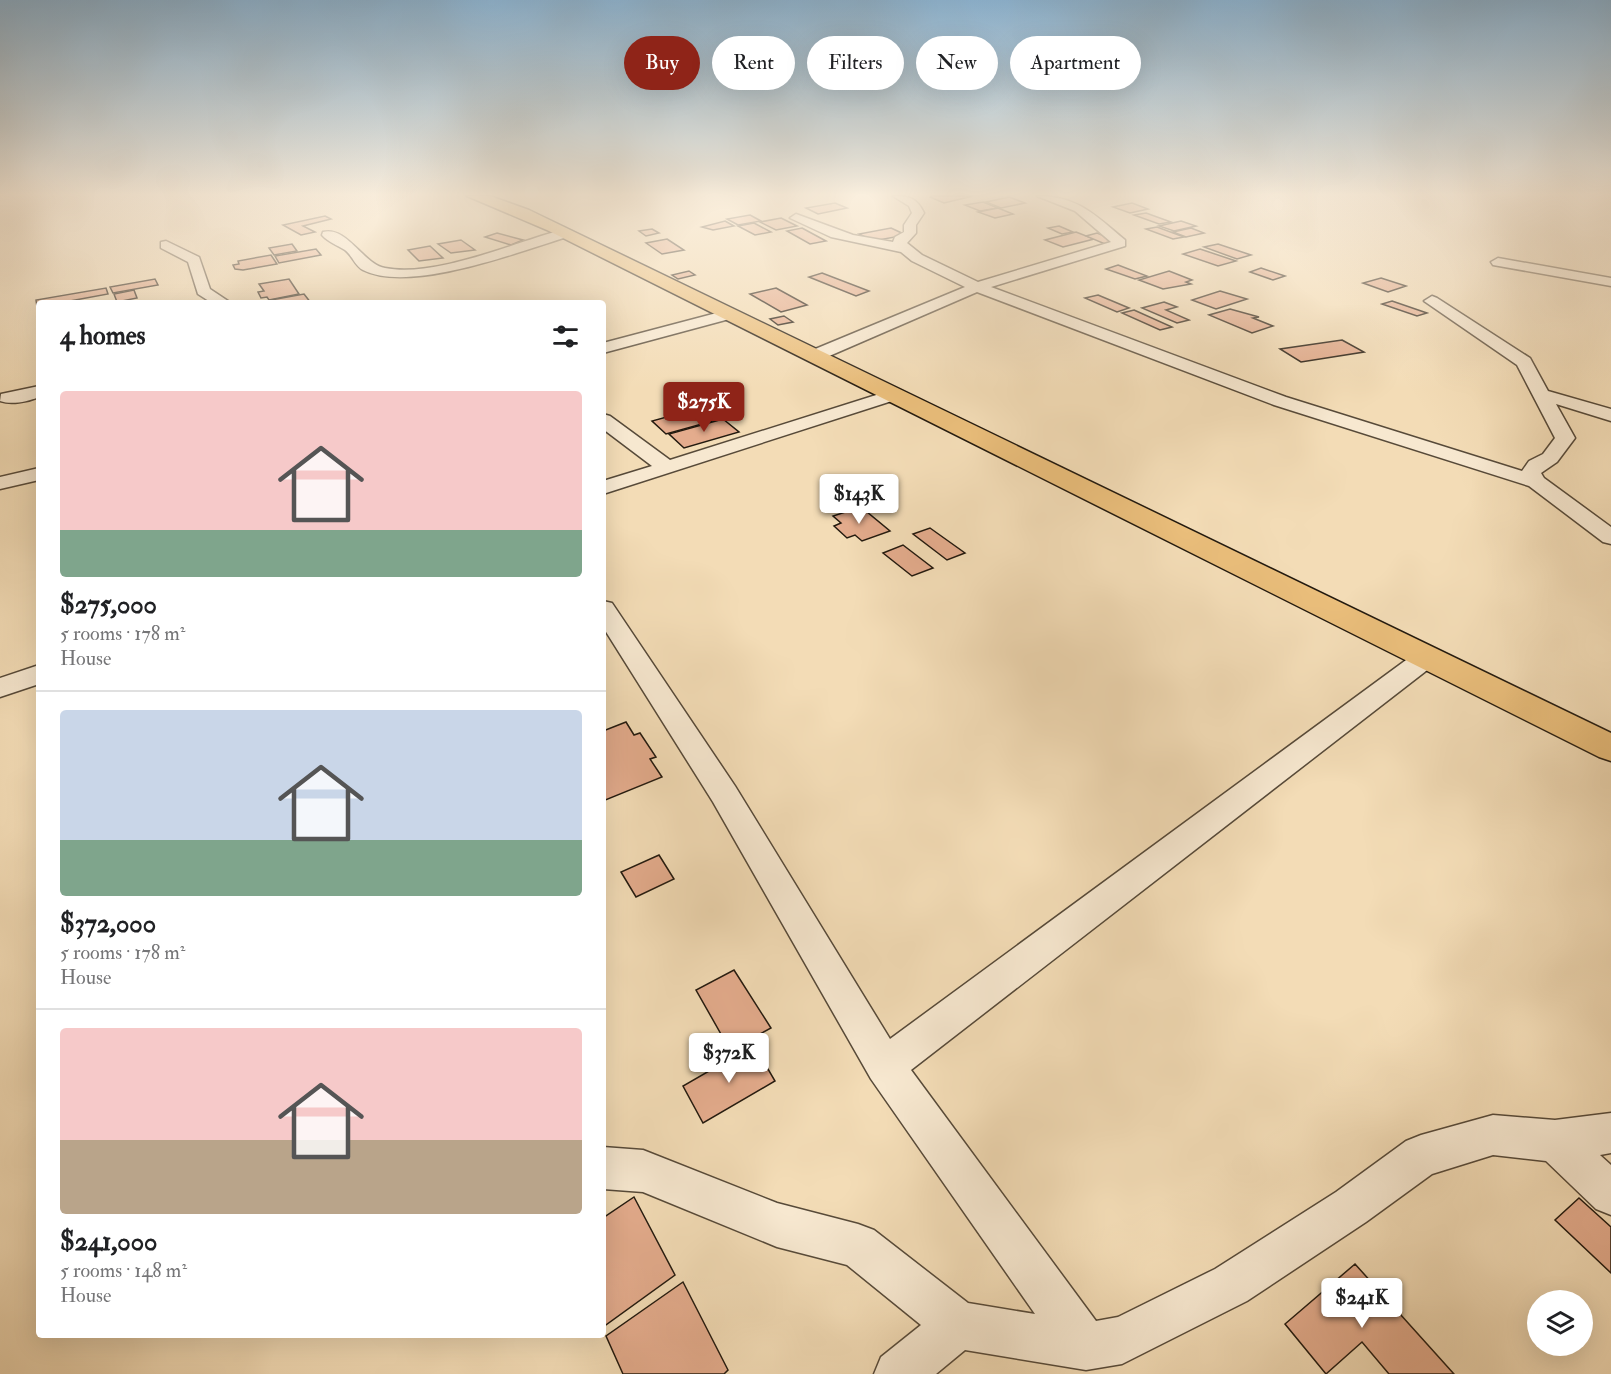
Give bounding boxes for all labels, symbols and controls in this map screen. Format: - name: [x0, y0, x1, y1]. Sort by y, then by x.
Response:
- chip: Buy: [624, 36, 700, 90]
- chip: Rent: [712, 36, 795, 90]
- chip: Filters: [807, 36, 904, 90]
- chip: New: [916, 36, 998, 90]
- chip: Apartment: [1010, 36, 1141, 90]
- text: 4 homes: [60, 320, 146, 352]
- icon: filters: [549, 320, 582, 353]
- pin: $275K: [662, 382, 746, 433]
- text: $275K: [677, 389, 731, 414]
- icon: home: [267, 430, 375, 538]
- pin: $143K: [817, 474, 901, 525]
- text: $143K: [834, 481, 884, 506]
- text: $275,000: [60, 589, 157, 621]
- text: 5 rooms · 178 m²: [60, 621, 185, 646]
- text: House: [60, 646, 111, 671]
- icon: home: [267, 749, 375, 857]
- text: $372,000: [60, 908, 156, 940]
- text: 5 rooms · 178 m²: [60, 940, 185, 965]
- text: House: [60, 965, 111, 990]
- pin: $372K: [687, 1033, 771, 1084]
- text: $372K: [703, 1040, 755, 1065]
- icon: home: [267, 1067, 375, 1175]
- text: $241,000: [60, 1226, 157, 1258]
- text: 5 rooms · 148 m²: [60, 1258, 187, 1283]
- pin: $241K: [1320, 1278, 1404, 1329]
- text: House: [60, 1283, 111, 1308]
- text: $241K: [1335, 1285, 1389, 1310]
- map controls: [1527, 1290, 1593, 1356]
- button: layers: [1527, 1290, 1593, 1356]

